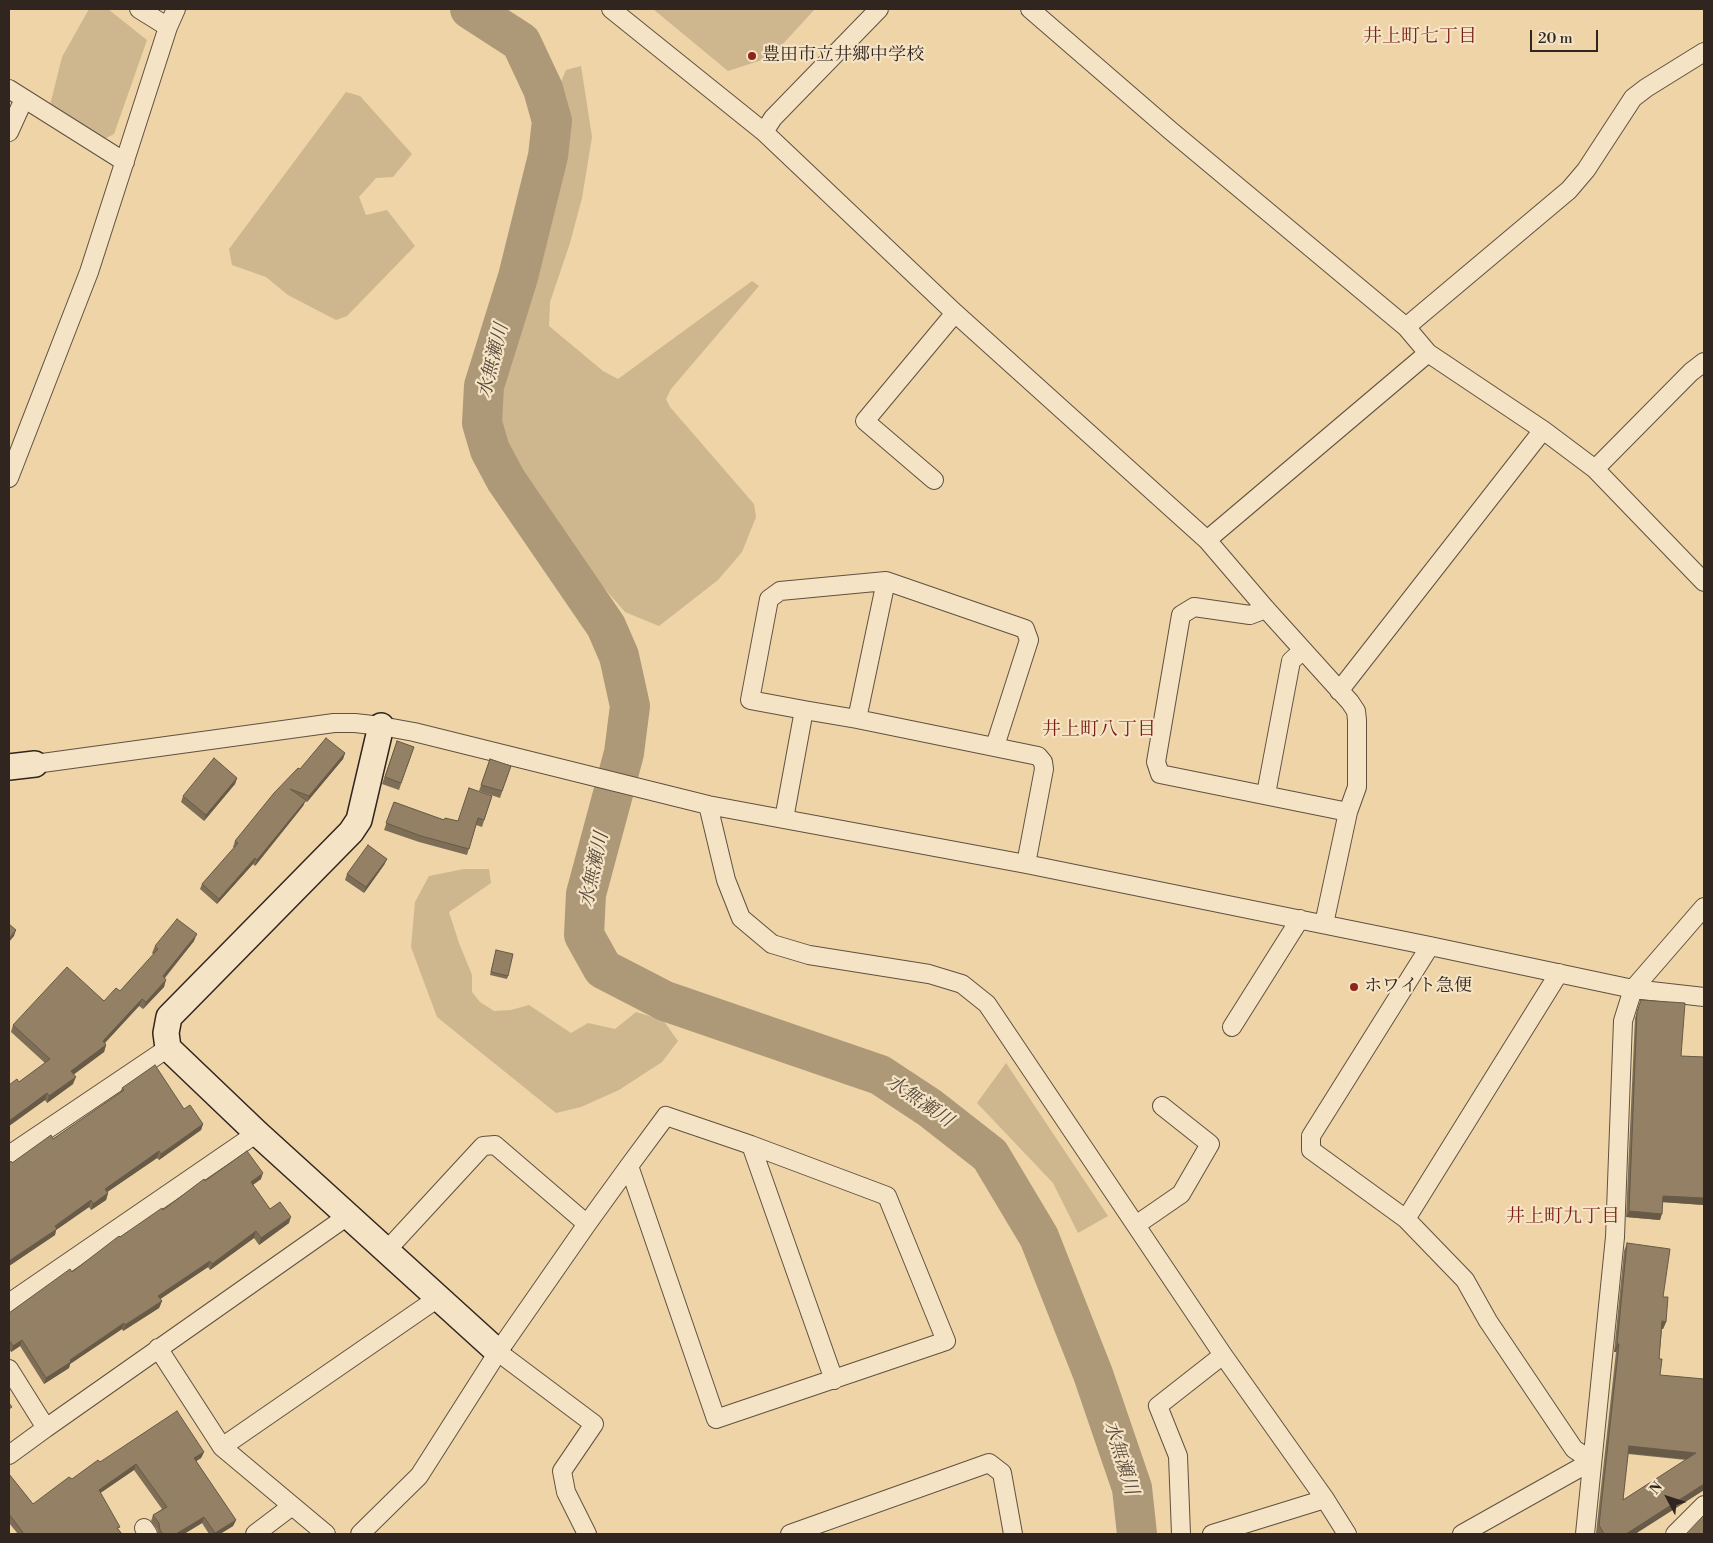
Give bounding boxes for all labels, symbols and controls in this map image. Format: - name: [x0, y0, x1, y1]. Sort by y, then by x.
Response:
- scale bar: [1533, 20, 1600, 52]
- district label: 井上町七丁目: [1363, 26, 1477, 48]
- text: 20 m: [1538, 29, 1573, 48]
- place label: 豊田市立井郷中学校: [762, 45, 924, 67]
- marker: 豊田市立井郷中学校: [746, 50, 758, 62]
- water label: 水無瀬川: [474, 321, 514, 401]
- district label: 井上町八丁目: [1042, 719, 1156, 741]
- water label: 水無瀬川: [576, 830, 614, 910]
- place label: ホワイト急便: [1364, 976, 1472, 998]
- marker: ホワイト急便: [1348, 981, 1360, 993]
- water label: 水無瀬川: [881, 1071, 957, 1133]
- district label: 井上町九丁目: [1506, 1206, 1620, 1228]
- water label: 水無瀬川: [1098, 1418, 1142, 1498]
- north arrow: [1643, 1473, 1693, 1523]
- text: N: [1646, 1478, 1667, 1498]

